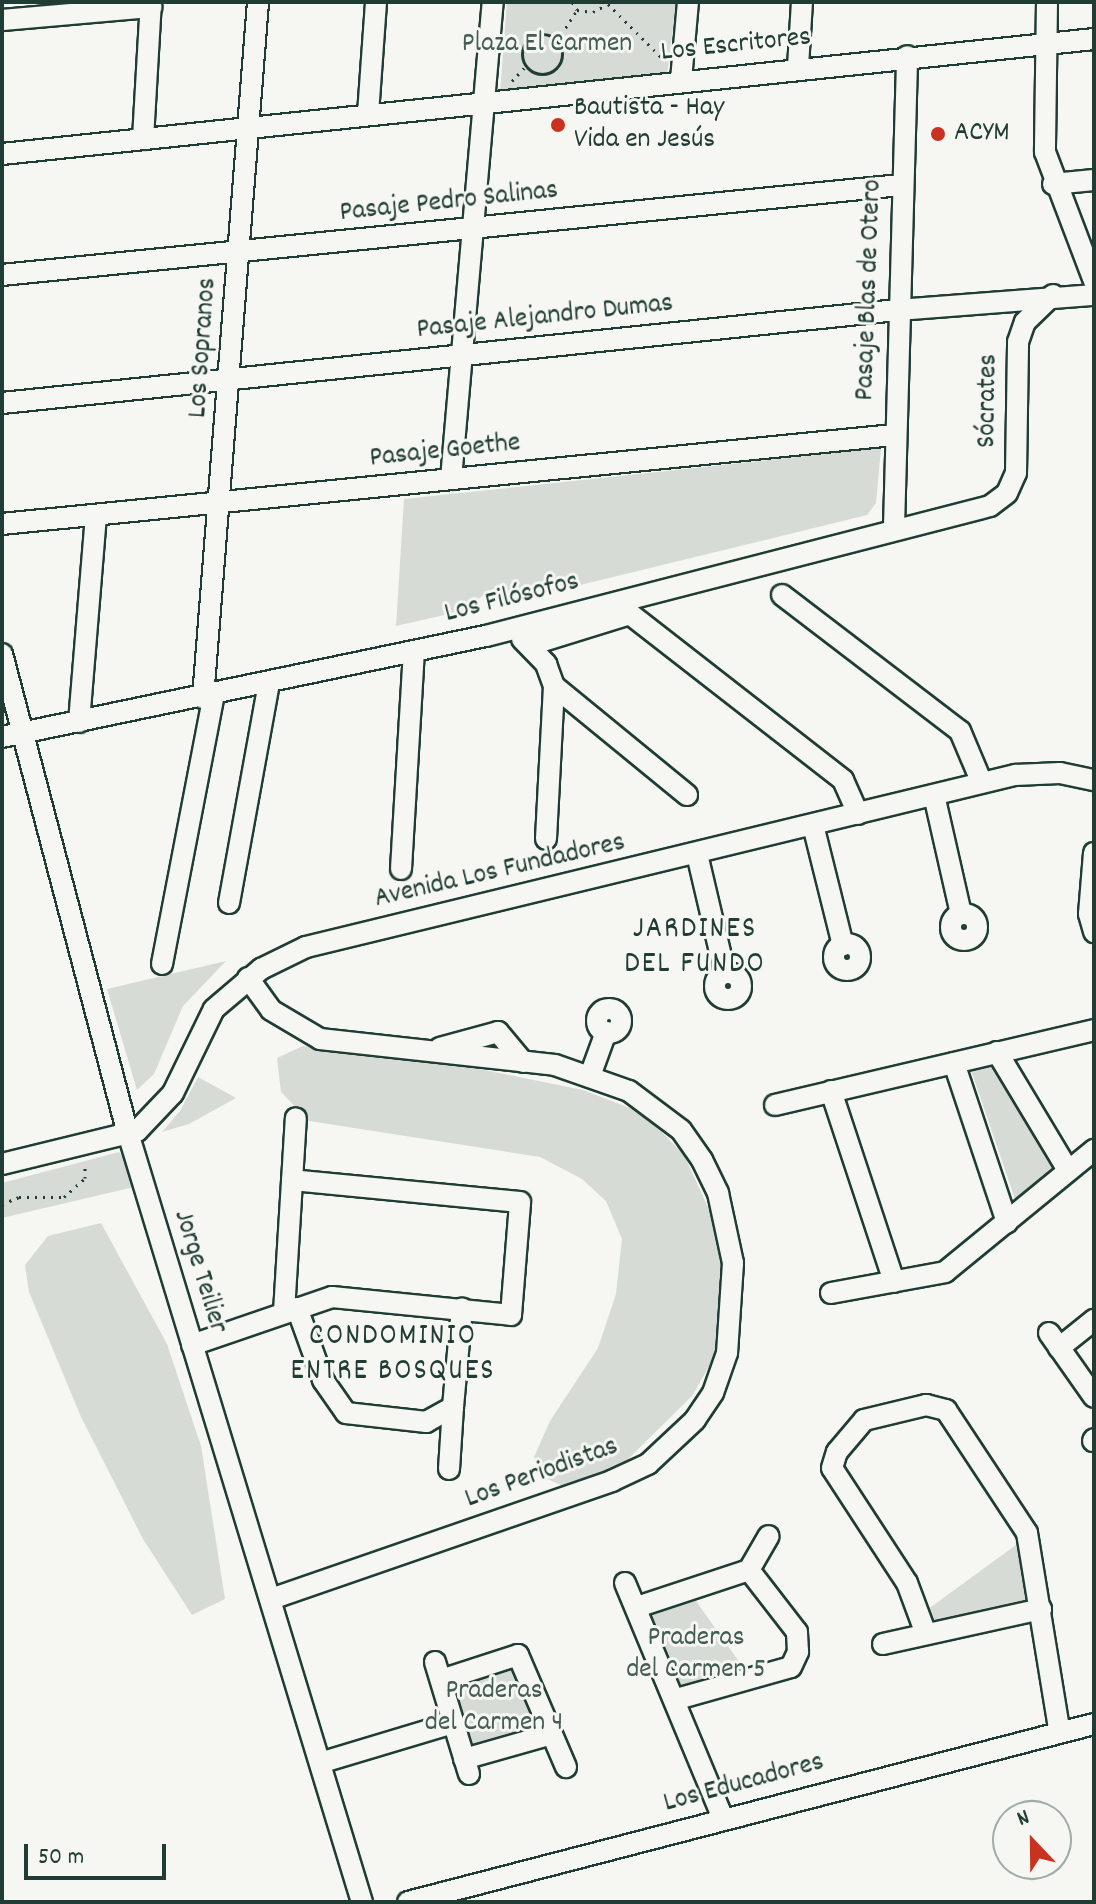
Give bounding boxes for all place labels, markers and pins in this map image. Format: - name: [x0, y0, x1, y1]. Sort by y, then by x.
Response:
- place label: Bautista - Hay Vida en Jesús: [574, 92, 724, 158]
- marker: Bautista - Hay Vida en Jesús: [549, 116, 567, 134]
- place label: ACYM: [954, 117, 1010, 151]
- marker: ACYM: [929, 125, 947, 143]

